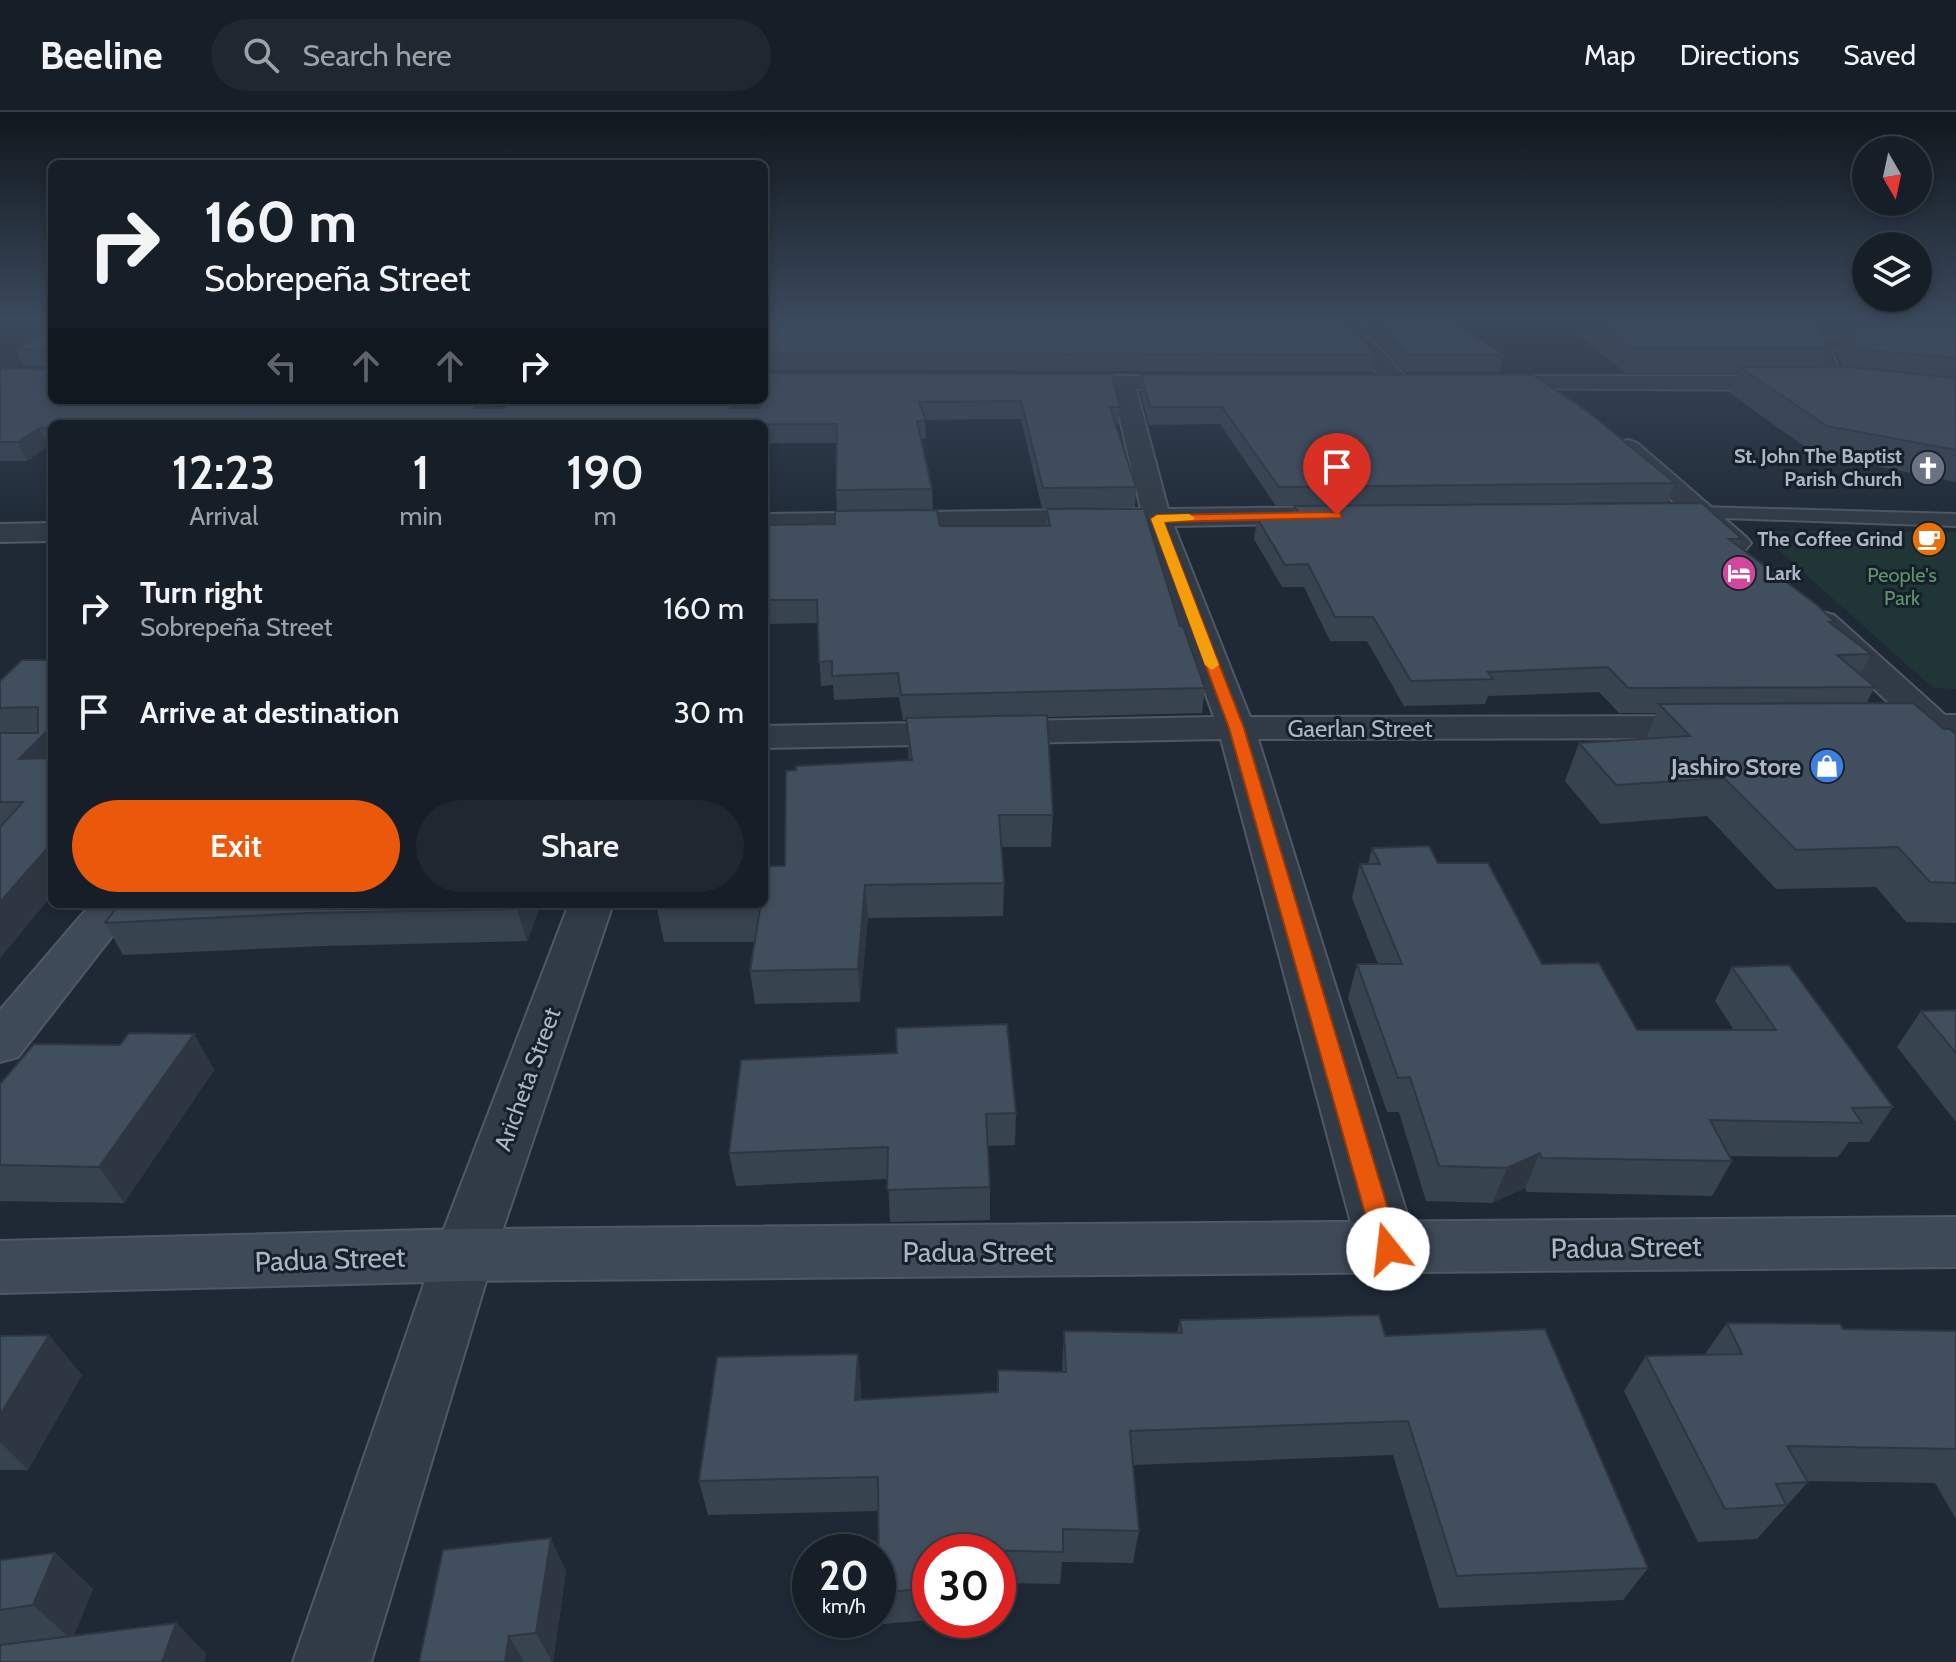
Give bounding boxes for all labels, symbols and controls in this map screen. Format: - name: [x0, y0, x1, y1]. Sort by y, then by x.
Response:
- search box: [211, 19, 771, 91]
- text: Beeline: [40, 32, 163, 79]
- icon: search: [239, 33, 283, 77]
- text: Search here: [303, 37, 452, 74]
- text: Map: [1584, 38, 1636, 72]
- text: Directions: [1680, 38, 1799, 72]
- text: Saved: [1843, 38, 1916, 72]
- north arrow: [1852, 136, 1932, 216]
- map controls: [1852, 136, 1932, 312]
- text: 160 m: [204, 188, 357, 256]
- icon: right: [72, 192, 176, 296]
- button: layers: [1852, 232, 1932, 312]
- text: Sobrepeña Street: [204, 256, 471, 300]
- icon: left: [260, 344, 304, 388]
- icon: ahead: [344, 344, 388, 388]
- icon: ahead: [428, 344, 472, 388]
- icon: right: [512, 344, 556, 388]
- pin: [1303, 433, 1371, 515]
- text: 12:23: [172, 443, 276, 501]
- text: 1: [413, 443, 430, 501]
- text: 190: [566, 443, 644, 501]
- place label: St. John The Baptist Parish Church: [1734, 444, 1902, 491]
- icon: arrive: [1315, 445, 1359, 489]
- church icon: St. John The Baptist Parish Church: [1909, 449, 1947, 487]
- text: Arrival: [189, 500, 258, 532]
- text: min: [400, 500, 442, 532]
- text: m: [594, 500, 617, 532]
- cafe icon: The Coffee Grind: [1910, 520, 1948, 558]
- place label: The Coffee Grind: [1757, 527, 1903, 551]
- hotel icon: Lark: [1720, 554, 1758, 592]
- place label: Lark: [1765, 561, 1802, 585]
- park label: People's Park: [1867, 563, 1937, 610]
- text: Turn right: [140, 574, 263, 611]
- icon: right: [72, 586, 116, 630]
- text: 160 m: [663, 590, 744, 627]
- text: Sobrepeña Street: [140, 611, 333, 643]
- icon: arrive: [72, 690, 116, 734]
- text: Arrive at destination: [140, 694, 400, 731]
- text: 30 m: [674, 694, 744, 731]
- street label: Gaerlan Street: [1287, 714, 1433, 743]
- shop icon: Jashiro Store: [1808, 747, 1846, 785]
- place label: Jashiro Store: [1670, 752, 1801, 781]
- button: Exit: [72, 800, 400, 892]
- button: Share: [416, 800, 744, 892]
- street label: Aricheta Street: [488, 1003, 566, 1155]
- position arrow: [1346, 1207, 1430, 1291]
- street label: Padua Street: [1550, 1229, 1702, 1265]
- street label: Padua Street: [903, 1235, 1053, 1269]
- street label: Padua Street: [254, 1239, 406, 1279]
- speed limit sign: 30: [912, 1534, 1016, 1638]
- text: 20: [819, 1551, 869, 1600]
- text: km/h: [822, 1594, 866, 1618]

